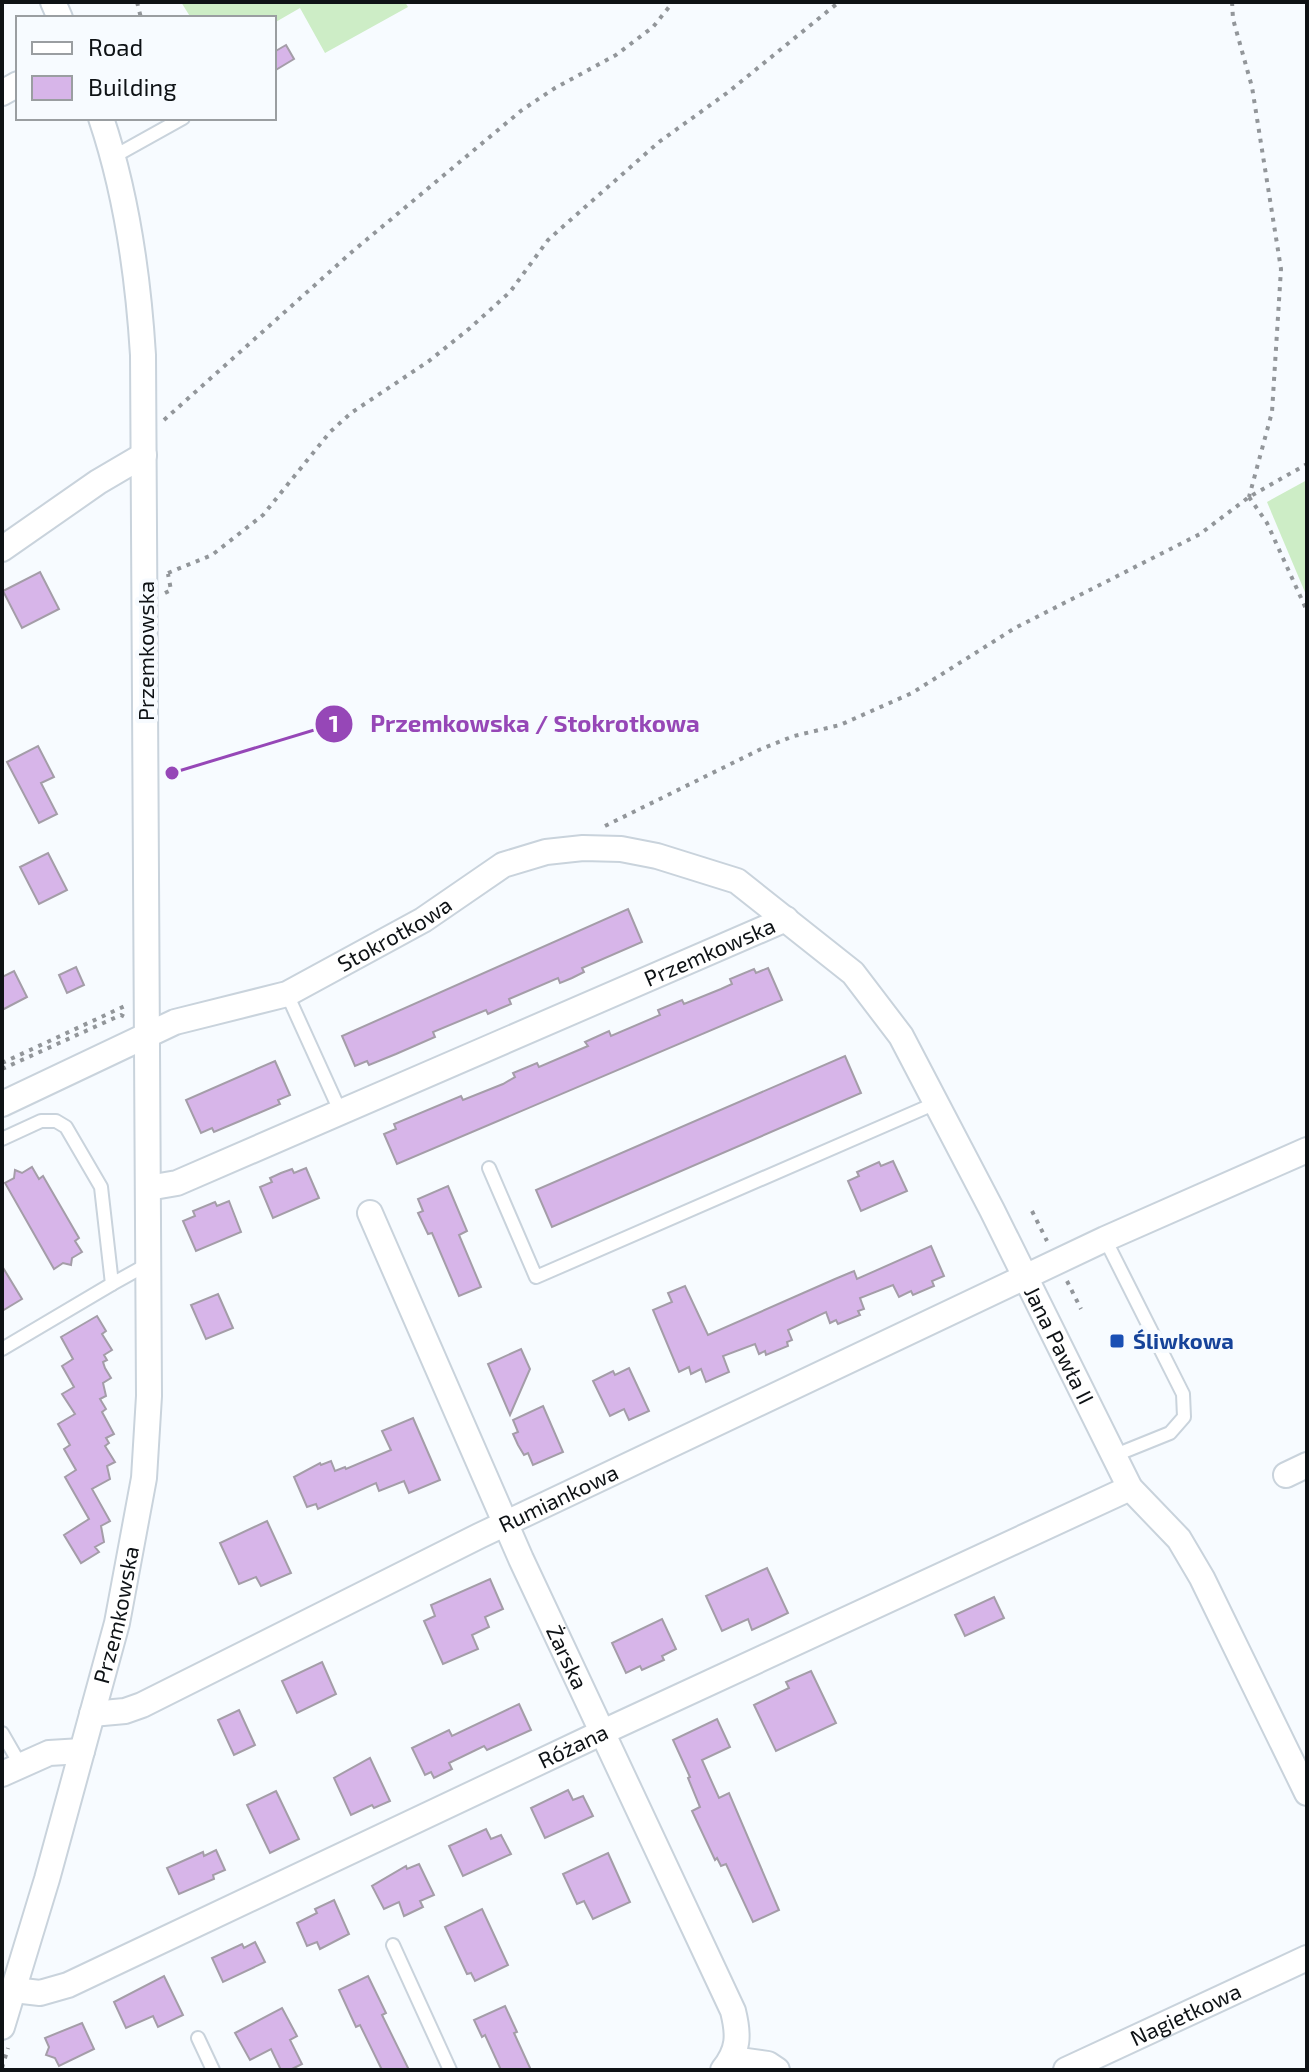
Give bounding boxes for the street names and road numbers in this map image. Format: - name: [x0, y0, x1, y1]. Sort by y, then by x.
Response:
- street label: Przemkowska: [132, 581, 158, 721]
- street label: Stokrotkowa: [333, 890, 456, 976]
- street label: Przemkowska: [640, 911, 779, 991]
- street label: Jana Pawła II: [1020, 1282, 1100, 1408]
- street label: Rumiankowa: [494, 1458, 622, 1537]
- street label: Przemkowska: [87, 1544, 143, 1686]
- street label: Żarska: [542, 1621, 594, 1693]
- street label: Różana: [534, 1718, 612, 1773]
- street label: Nagietkowa: [1126, 1977, 1245, 2050]

